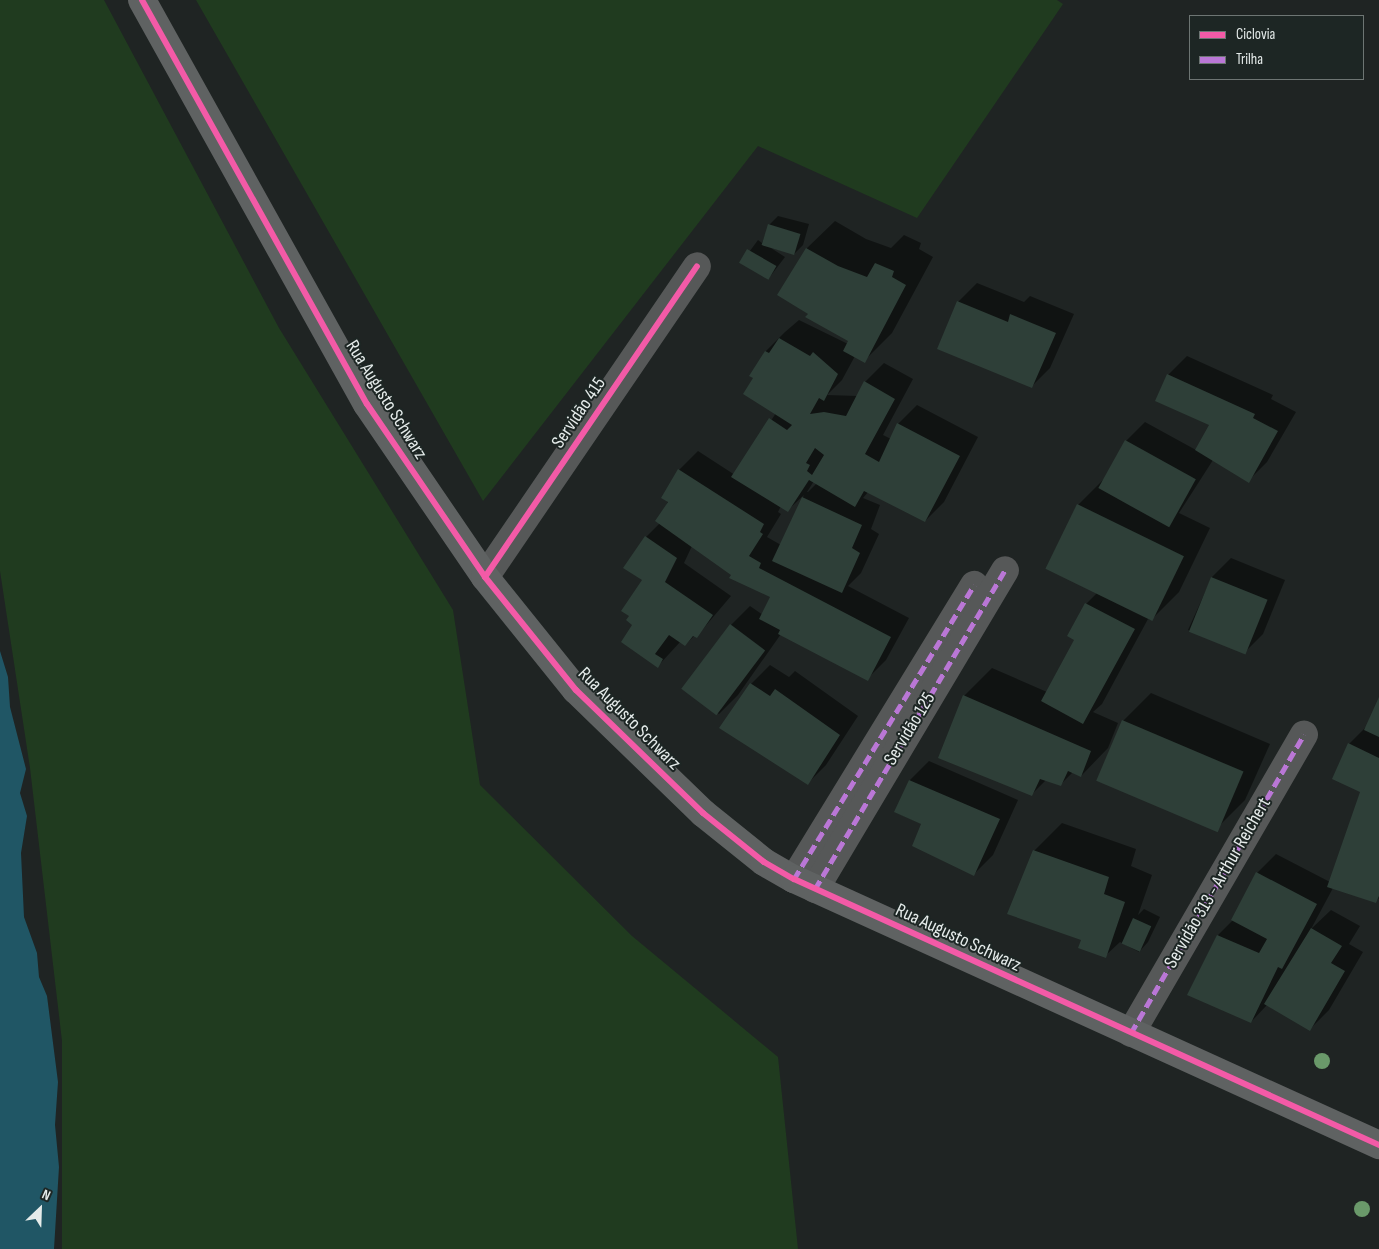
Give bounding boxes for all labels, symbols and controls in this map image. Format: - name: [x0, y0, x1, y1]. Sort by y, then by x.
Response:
- legend: [1189, 15, 1364, 80]
- text: Ciclovia: [1236, 25, 1275, 44]
- text: Trilha: [1236, 50, 1263, 69]
- street label: Rua Augusto Schwarz: [340, 336, 432, 464]
- street label: Servidão 415: [547, 373, 611, 453]
- street label: Rua Augusto Schwarz: [573, 663, 685, 775]
- street label: Servidão 125: [879, 689, 941, 769]
- street label: Servidão 313 - Arthur Reichert: [1160, 794, 1276, 972]
- street label: Rua Augusto Schwarz: [892, 899, 1024, 977]
- north arrow: [15, 1184, 65, 1234]
- text: N: [39, 1186, 53, 1204]

